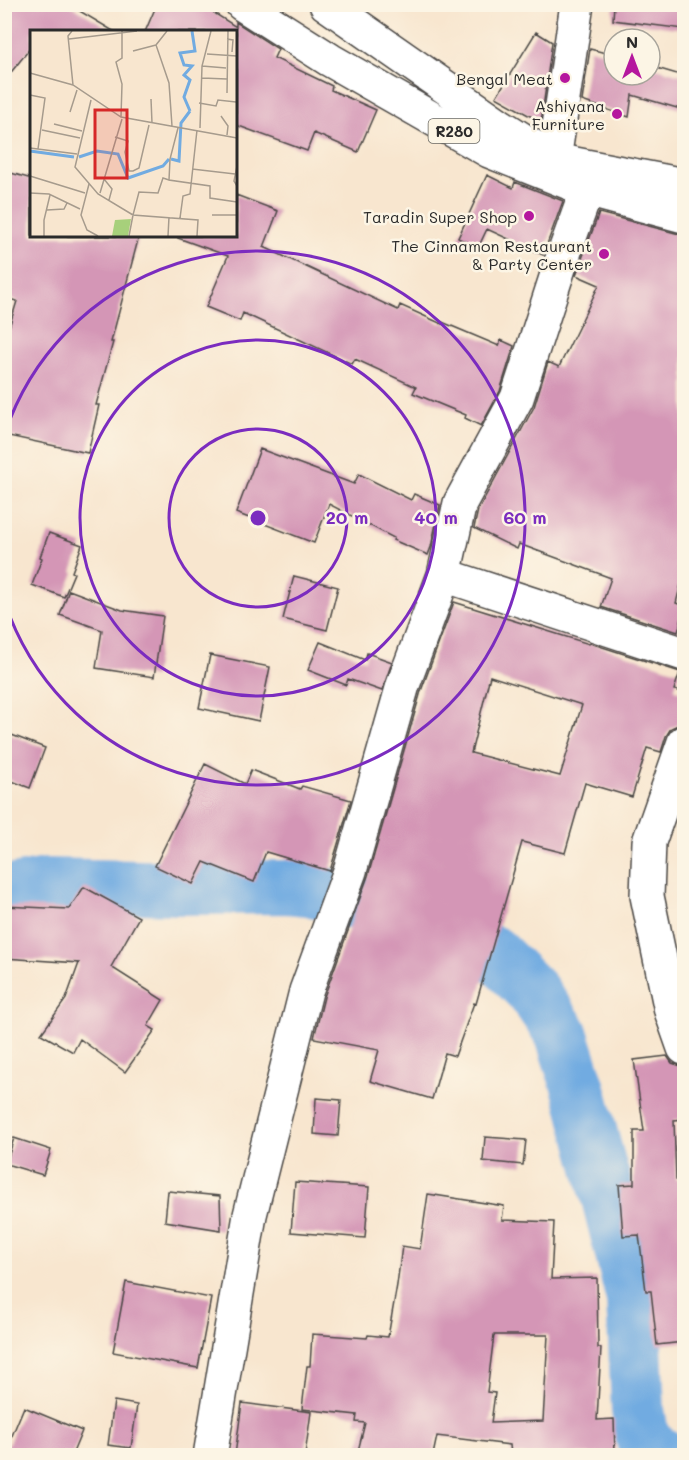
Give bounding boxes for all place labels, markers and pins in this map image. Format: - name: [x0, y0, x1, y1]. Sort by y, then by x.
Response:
- place label: Bengal Meat: [456, 68, 553, 89]
- marker: Bengal Meat: [558, 71, 572, 85]
- place label: Ashiyana Furniture: [532, 95, 605, 134]
- marker: Ashiyana Furniture: [610, 107, 624, 121]
- place label: Taradin Super Shop: [363, 206, 517, 227]
- marker: Taradin Super Shop: [522, 209, 536, 223]
- place label: The Cinnamon Restaurant & Party Center: [391, 235, 592, 274]
- marker: The Cinnamon Restaurant & Party Center: [597, 247, 611, 261]
- centre of rings: [248, 508, 268, 528]

